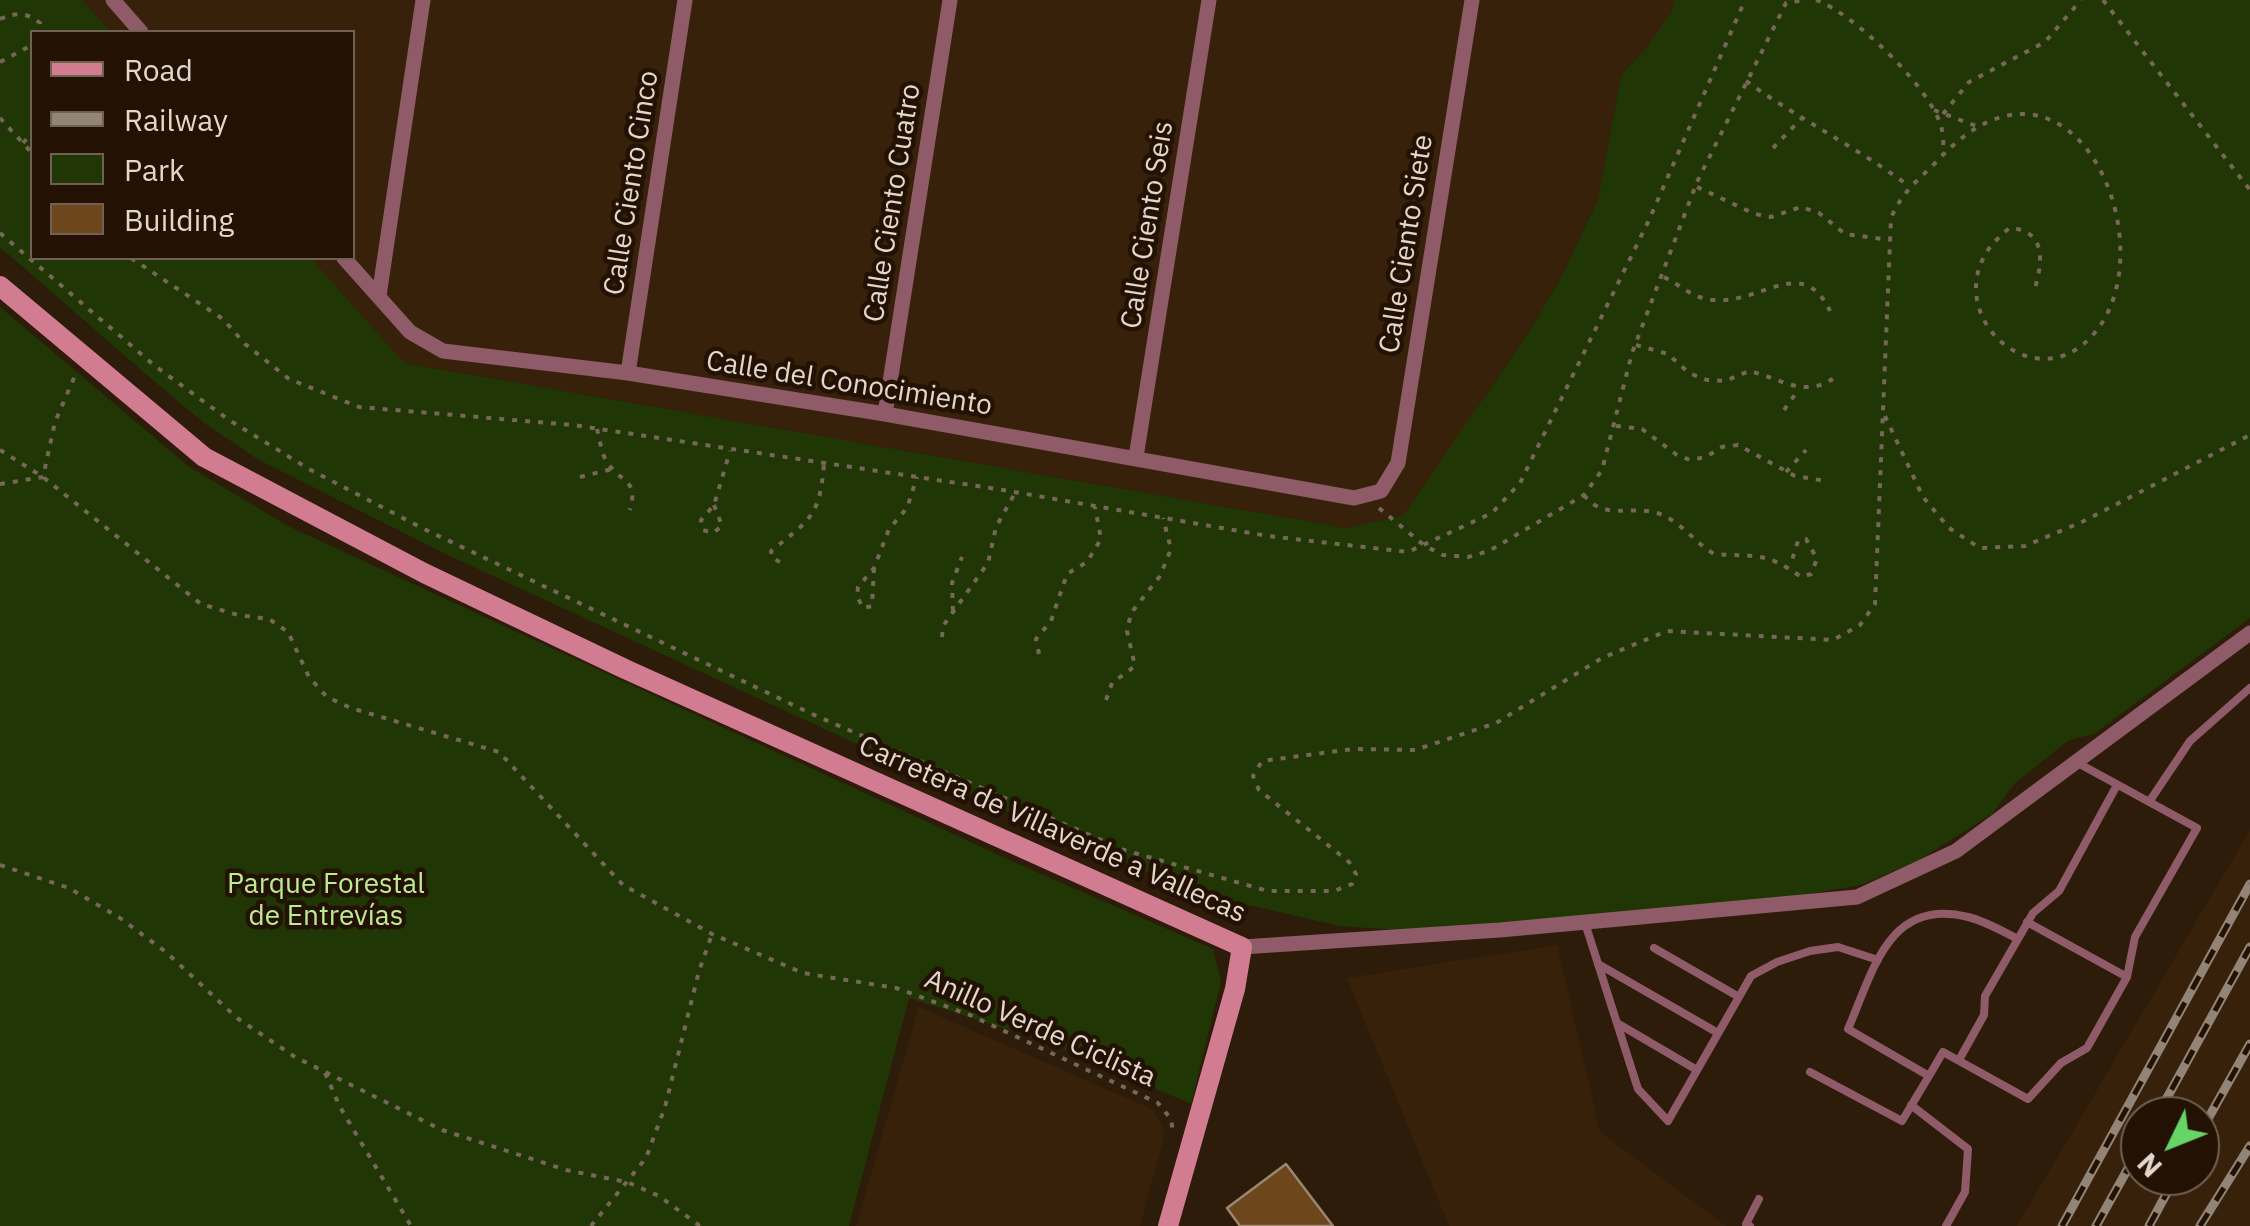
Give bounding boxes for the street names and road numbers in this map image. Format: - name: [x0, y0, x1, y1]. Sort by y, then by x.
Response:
- street label: Calle Ciento Cinco: [598, 68, 666, 298]
- street label: Calle Ciento Cuatro: [858, 81, 928, 325]
- street label: Calle Ciento Seis: [1115, 119, 1181, 331]
- street label: Calle Ciento Siete: [1373, 132, 1441, 356]
- street label: Calle del Conocimiento: [704, 345, 994, 423]
- street label: Carretera de Villaverde a Vallecas: [853, 729, 1251, 931]
- street label: Anillo Verde Ciclista: [919, 963, 1161, 1095]

